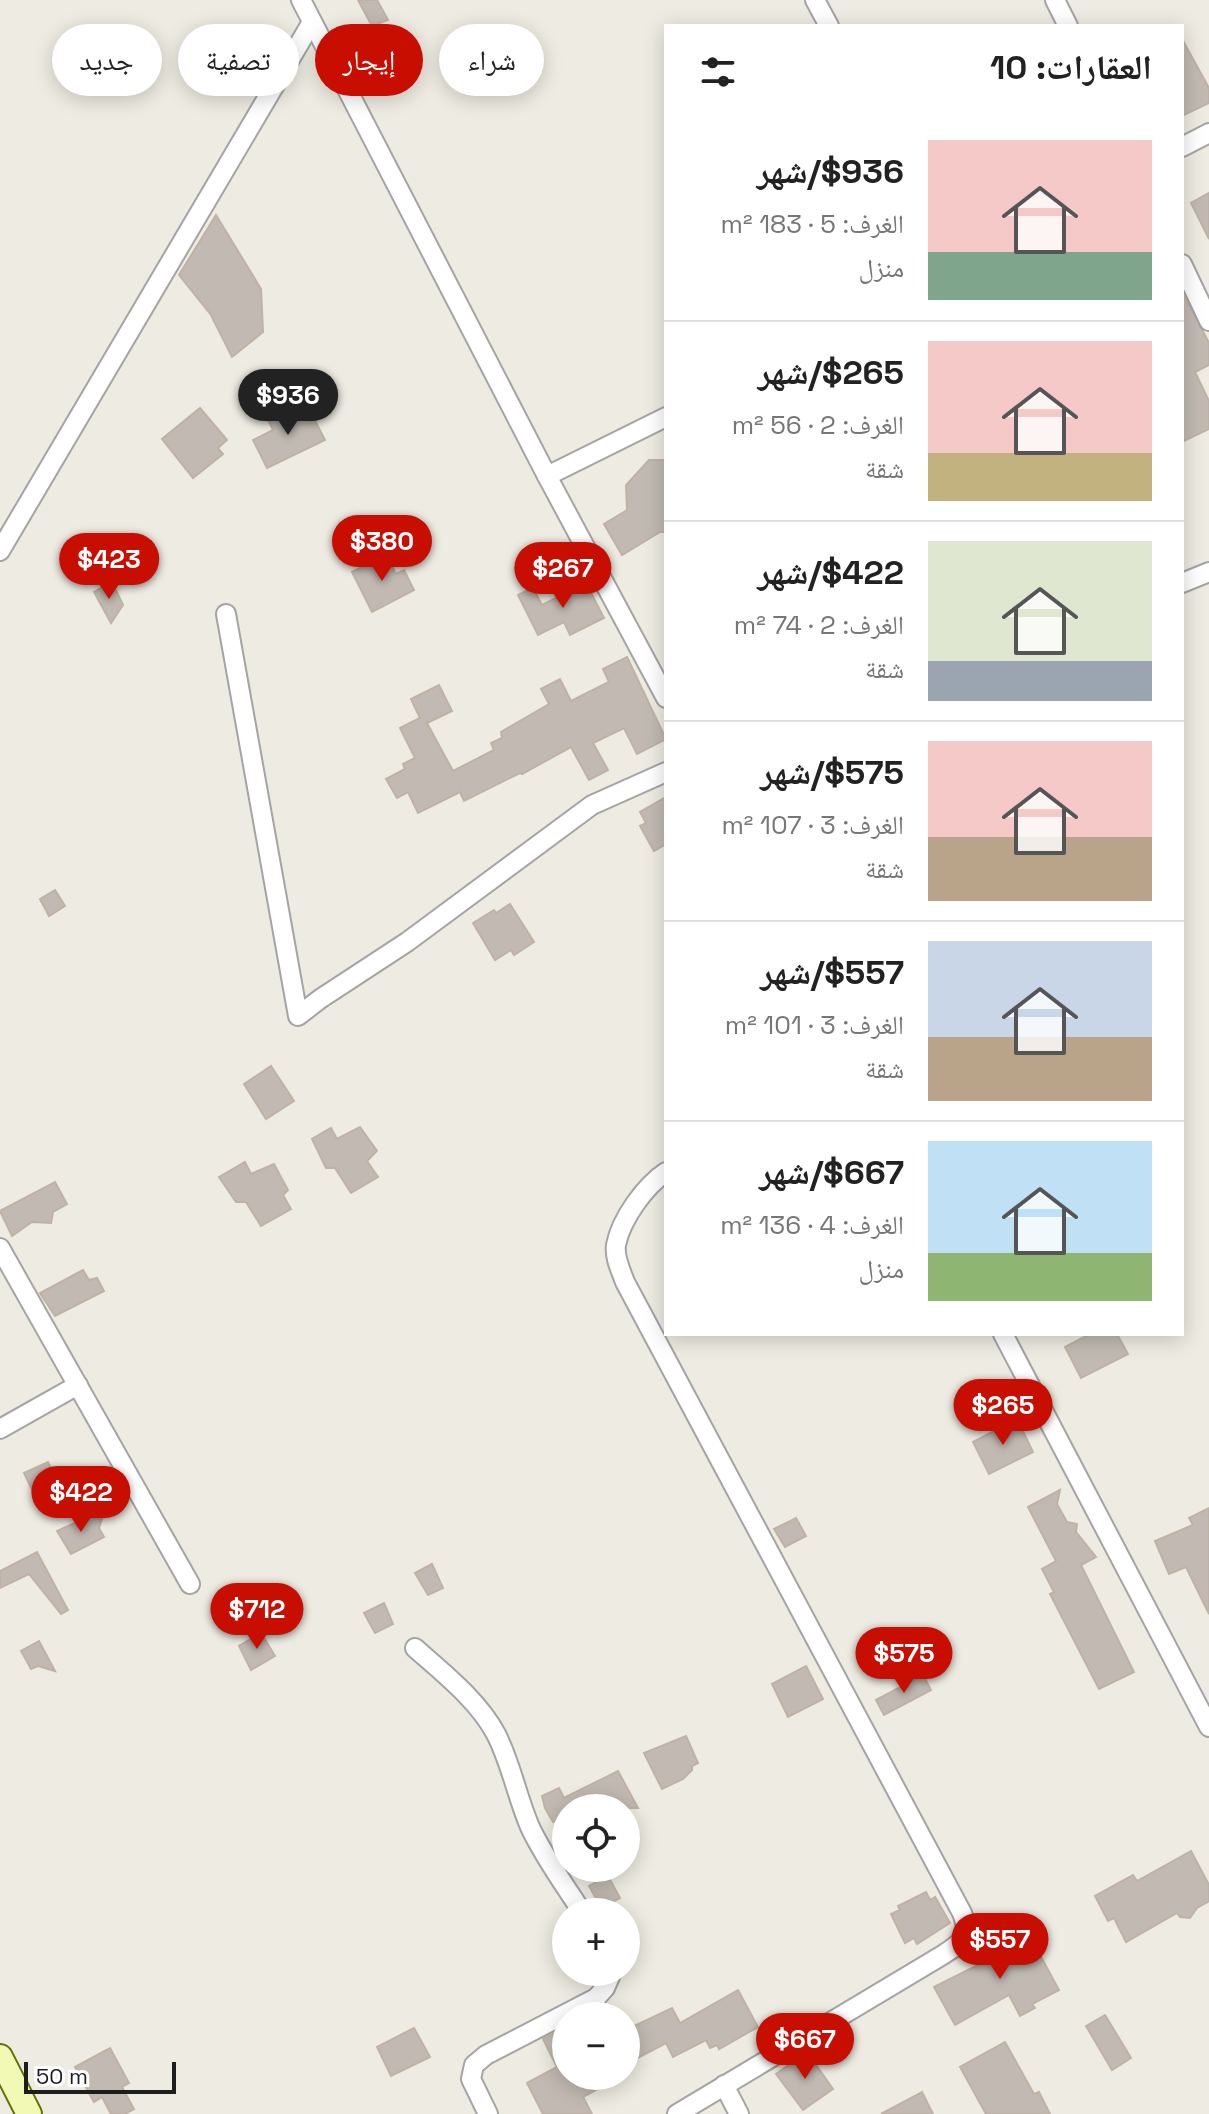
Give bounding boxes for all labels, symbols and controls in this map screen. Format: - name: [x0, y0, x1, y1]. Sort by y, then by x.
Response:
- chip: جديد: [52, 24, 162, 96]
- chip: تصفية: [178, 24, 299, 96]
- chip: إيجار: [315, 24, 423, 96]
- chip: شراء: [439, 24, 544, 96]
- text: العقارات: 10: [990, 46, 1152, 89]
- icon: filters: [696, 50, 740, 94]
- text: $936/شهر: [757, 150, 904, 193]
- icon: home: [992, 172, 1088, 268]
- text: الغرف: 5 · 183 m²: [721, 207, 904, 241]
- text: منزل: [859, 251, 904, 285]
- text: $265/شهر: [758, 351, 904, 394]
- pin: $936: [241, 369, 335, 437]
- icon: home: [992, 373, 1088, 469]
- text: $936: [256, 378, 320, 412]
- text: الغرف: 2 · 56 m²: [732, 408, 904, 442]
- text: شقة: [865, 452, 904, 486]
- pin: $380: [335, 515, 429, 583]
- text: $380: [350, 524, 414, 558]
- pin: $423: [62, 533, 156, 601]
- text: $423: [77, 542, 141, 576]
- pin: $267: [516, 542, 610, 610]
- text: $267: [532, 551, 594, 585]
- text: $422/شهر: [757, 551, 904, 594]
- icon: home: [992, 573, 1088, 669]
- text: الغرف: 2 · 74 m²: [734, 608, 904, 642]
- text: شقة: [865, 652, 904, 686]
- text: $575/شهر: [760, 751, 904, 794]
- icon: home: [992, 773, 1088, 869]
- text: الغرف: 3 · 107 m²: [721, 808, 904, 842]
- text: شقة: [865, 852, 904, 886]
- text: $557/شهر: [760, 951, 904, 994]
- icon: home: [992, 973, 1088, 1069]
- text: الغرف: 3 · 101 m²: [725, 1008, 904, 1042]
- text: شقة: [865, 1052, 904, 1086]
- text: $667/شهر: [759, 1151, 904, 1194]
- icon: home: [992, 1173, 1088, 1269]
- text: الغرف: 4 · 136 m²: [720, 1208, 904, 1242]
- text: منزل: [859, 1252, 904, 1286]
- pin: $265: [956, 1379, 1050, 1447]
- text: $265: [972, 1388, 1034, 1422]
- pin: $422: [34, 1466, 128, 1534]
- text: $422: [49, 1475, 113, 1509]
- pin: $712: [210, 1583, 304, 1651]
- text: $712: [228, 1592, 286, 1626]
- pin: $575: [857, 1627, 951, 1695]
- text: $575: [873, 1636, 935, 1670]
- map controls: [552, 1794, 640, 2090]
- button: locate: [552, 1794, 640, 1882]
- button: +: [552, 1898, 640, 1986]
- pin: $557: [953, 1913, 1047, 1981]
- text: $557: [969, 1922, 1031, 1956]
- button: −: [552, 2002, 640, 2090]
- pin: $667: [758, 2013, 852, 2081]
- text: $667: [774, 2022, 836, 2056]
- scale bar: [24, 2058, 176, 2094]
- text: 50 m: [36, 2062, 88, 2090]

